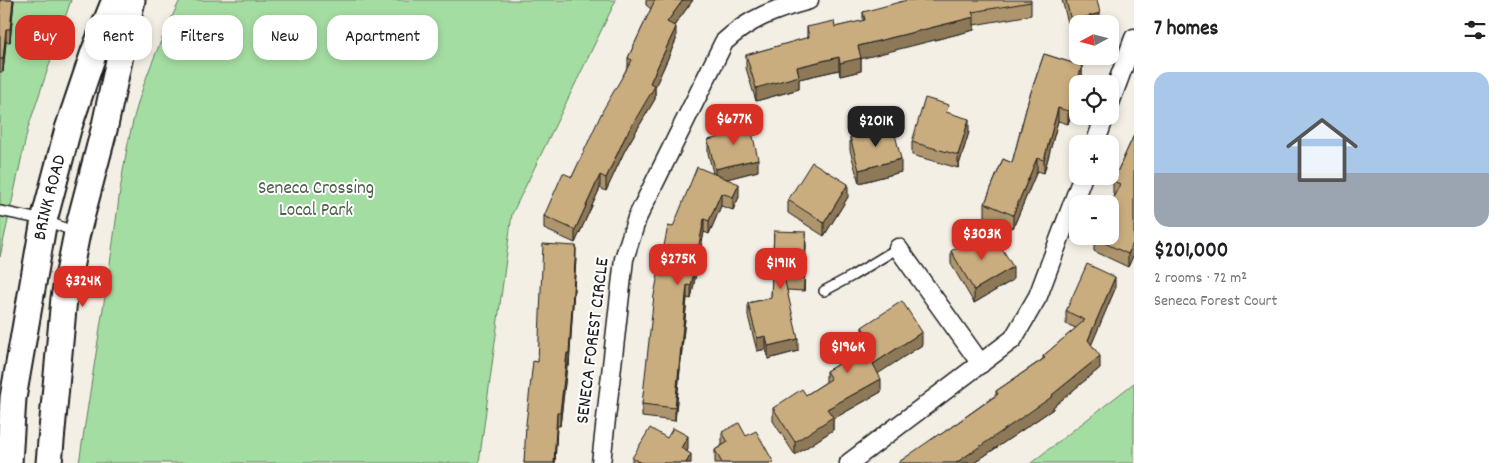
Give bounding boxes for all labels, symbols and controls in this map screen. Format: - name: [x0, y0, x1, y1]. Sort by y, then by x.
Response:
- chip: Buy: [15, 15, 75, 60]
- chip: Rent: [85, 15, 152, 60]
- chip: Filters: [162, 15, 243, 60]
- chip: New: [253, 15, 317, 60]
- chip: Apartment: [327, 15, 438, 60]
- north arrow: [1069, 15, 1119, 65]
- map controls: [1069, 15, 1119, 245]
- text: 7 homes: [1154, 15, 1218, 45]
- icon: filters: [1461, 16, 1489, 44]
- button: locate: [1069, 75, 1119, 125]
- pin: $677K: [699, 104, 769, 146]
- icon: home: [1277, 105, 1367, 195]
- pin: $201K: [841, 106, 911, 148]
- text: $677K: [716, 108, 752, 131]
- text: $201K: [859, 110, 893, 133]
- button: +: [1069, 135, 1119, 185]
- street label: BRINK ROAD: [27, 152, 74, 242]
- park label: Seneca Crossing Local Park: [258, 176, 374, 225]
- button: −: [1069, 195, 1119, 245]
- pin: $303K: [947, 218, 1017, 261]
- text: $303K: [963, 223, 1001, 246]
- text: $201,000: [1154, 237, 1228, 267]
- pin: $275K: [643, 244, 713, 286]
- text: $275K: [660, 248, 696, 271]
- pin: $191K: [746, 248, 816, 290]
- text: $191K: [766, 252, 796, 275]
- street label: SENECA FOREST CIRCLE: [570, 256, 618, 426]
- pin: $324K: [48, 266, 118, 308]
- text: 2 rooms · 72 m²: [1154, 267, 1247, 290]
- text: $324K: [65, 270, 101, 293]
- text: Seneca Forest Court: [1154, 290, 1277, 313]
- pin: $196K: [813, 332, 883, 374]
- text: $196K: [831, 336, 865, 359]

